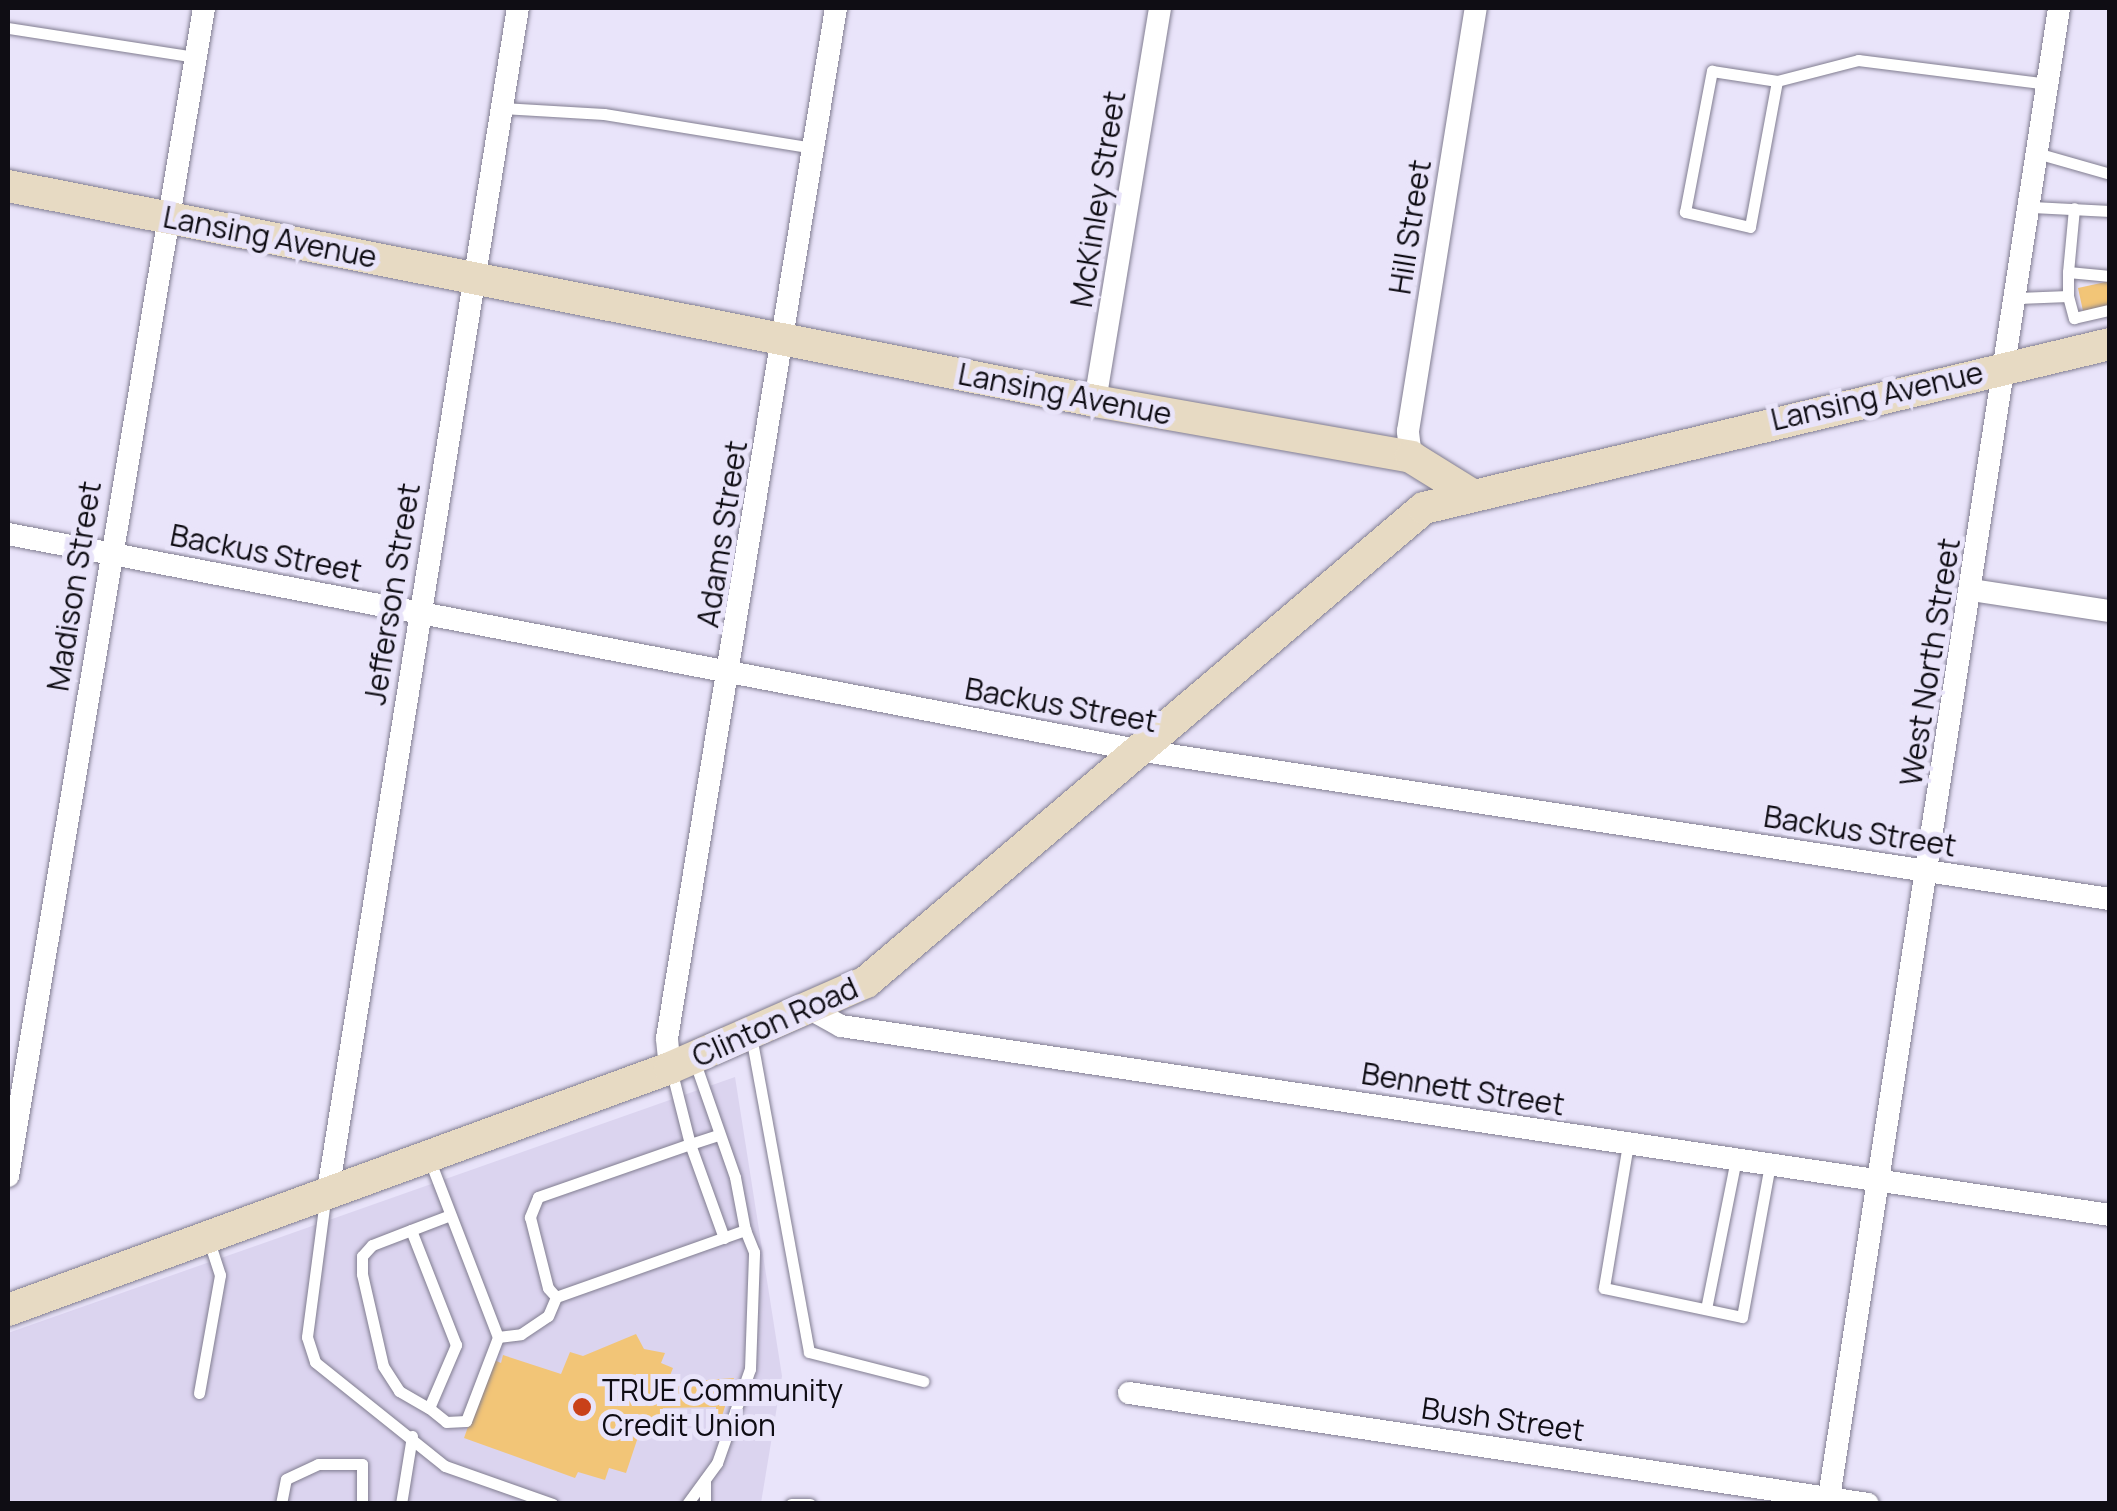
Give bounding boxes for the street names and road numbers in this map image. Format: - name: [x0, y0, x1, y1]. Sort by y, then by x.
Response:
- street label: McKinley Street: [1063, 88, 1133, 310]
- street label: Hill Street: [1382, 157, 1438, 297]
- street label: Lansing Avenue: [160, 199, 380, 275]
- street label: Lansing Avenue: [1767, 354, 1987, 438]
- street label: Lansing Avenue: [955, 356, 1175, 432]
- street label: Adams Street: [689, 438, 755, 630]
- street label: Madison Street: [40, 478, 108, 694]
- street label: Jefferson Street: [357, 481, 427, 707]
- street label: Backus Street: [167, 517, 365, 589]
- street label: West North Street: [1893, 535, 1967, 789]
- street label: Backus Street: [962, 670, 1160, 740]
- street label: Backus Street: [1761, 798, 1959, 864]
- street label: Clinton Road: [687, 969, 863, 1075]
- street label: Bennett Street: [1359, 1055, 1567, 1123]
- street label: Bush Street: [1419, 1390, 1587, 1448]

